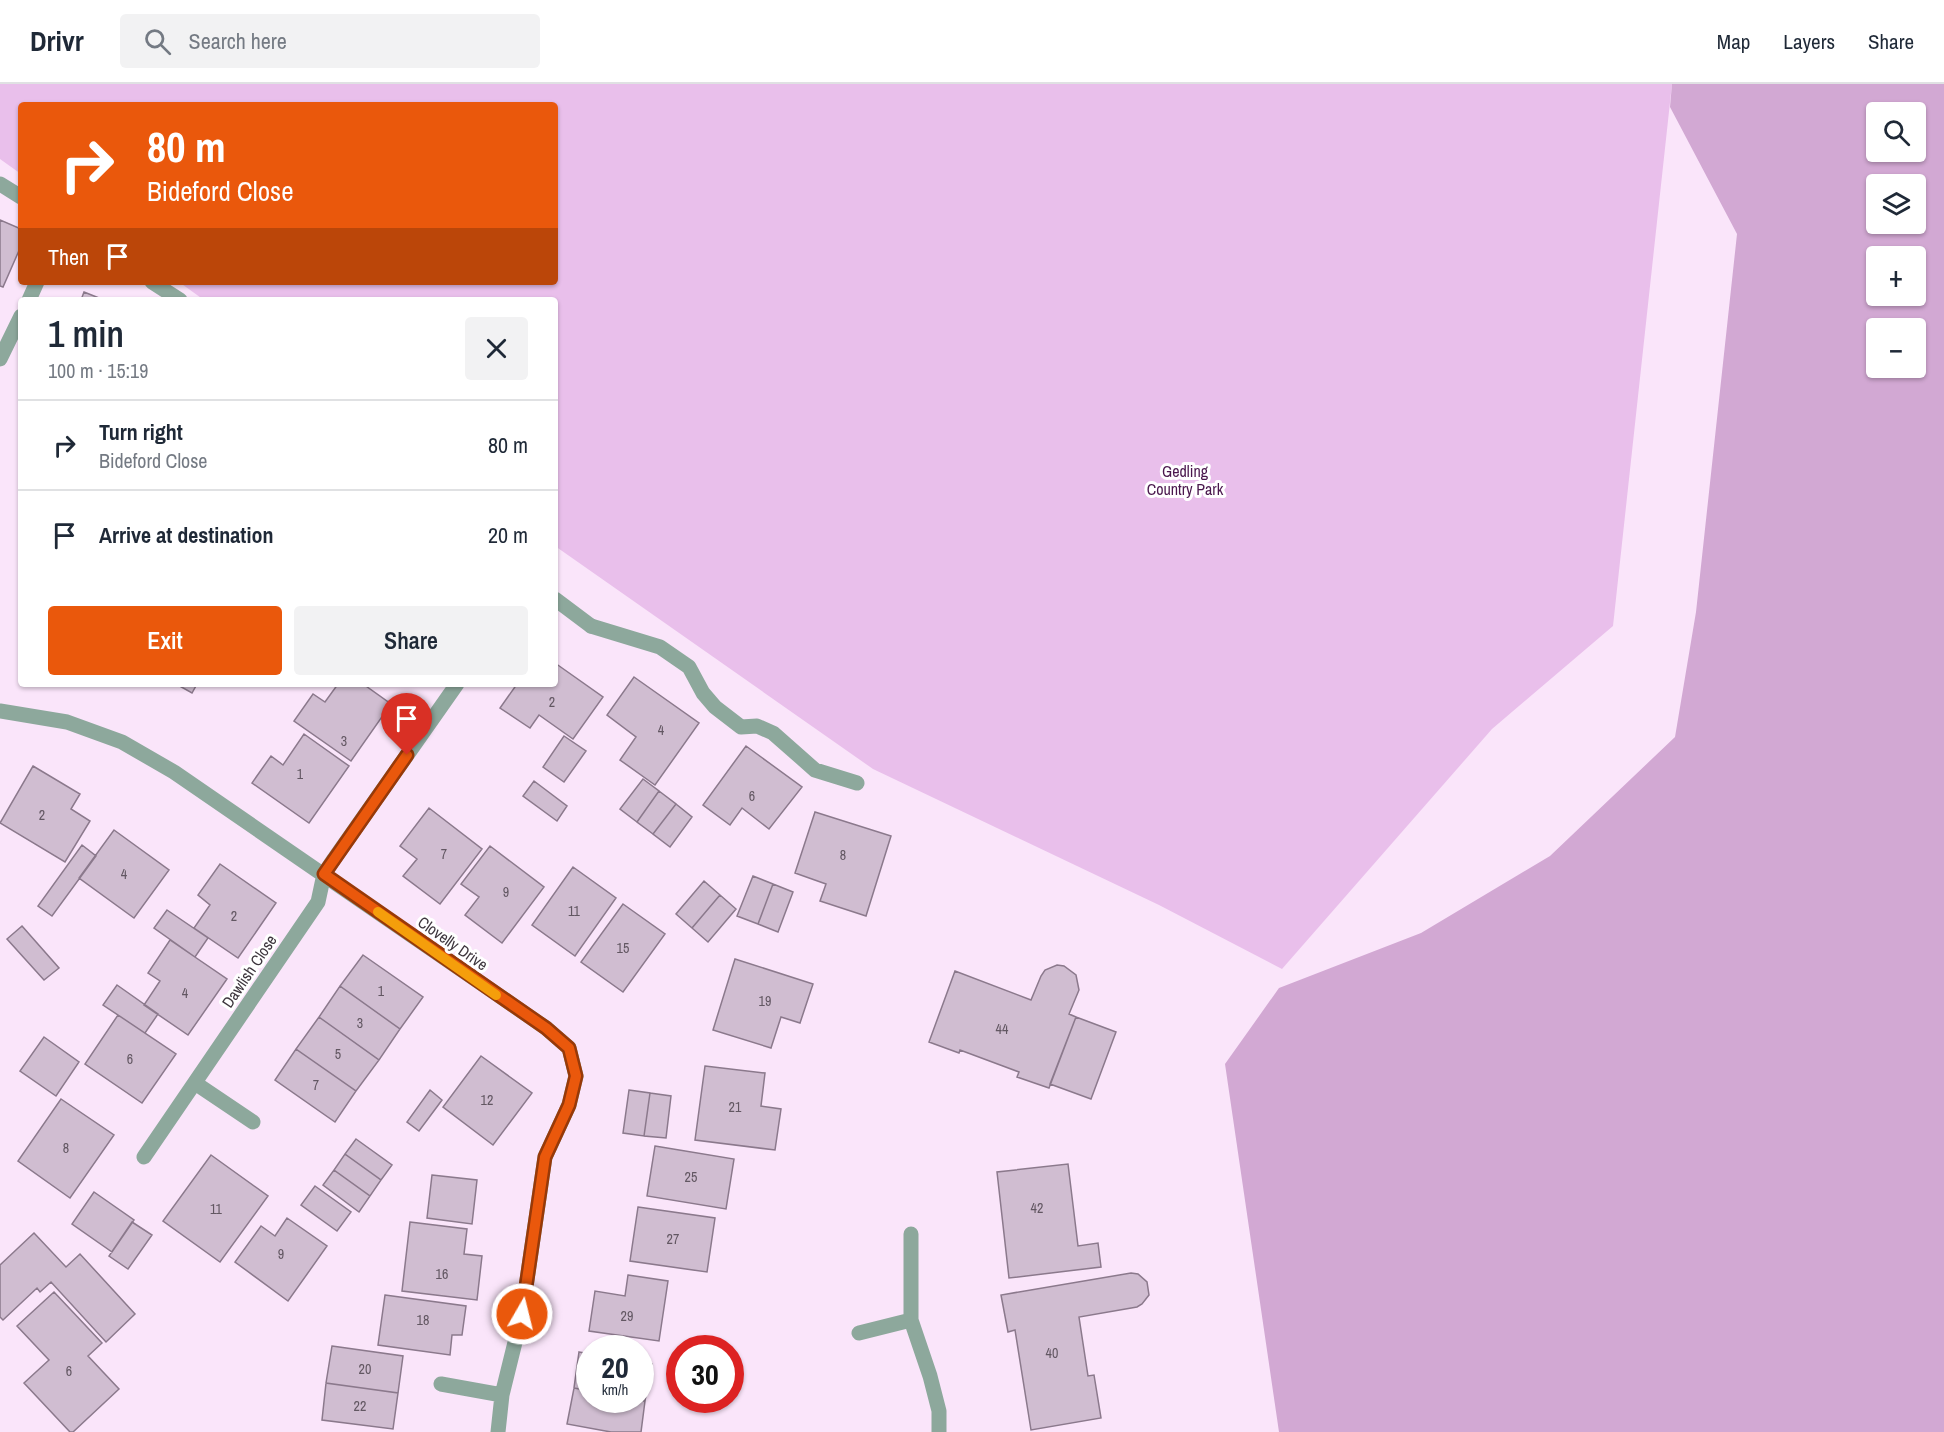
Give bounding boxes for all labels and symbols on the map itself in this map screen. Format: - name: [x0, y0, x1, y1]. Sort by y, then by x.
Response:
- park label: Gedling Country Park: [1147, 460, 1224, 500]
- pin: [381, 693, 432, 755]
- house number: 2: [549, 693, 555, 711]
- house number: 4: [658, 721, 665, 739]
- house number: 3: [341, 732, 347, 750]
- house number: 1: [297, 765, 304, 783]
- house number: 6: [749, 787, 755, 805]
- house number: 2: [39, 806, 45, 824]
- house number: 7: [441, 845, 447, 863]
- house number: 8: [840, 846, 846, 864]
- house number: 4: [121, 865, 128, 883]
- house number: 9: [503, 883, 509, 901]
- house number: 11: [568, 902, 581, 920]
- house number: 2: [231, 907, 237, 925]
- street label: Clovelly Drive: [414, 911, 492, 975]
- street label: Dawlish Close: [216, 930, 282, 1012]
- house number: 15: [617, 939, 629, 957]
- house number: 1: [378, 982, 385, 1000]
- house number: 4: [182, 984, 189, 1002]
- house number: 19: [759, 992, 771, 1010]
- house number: 3: [357, 1014, 363, 1032]
- house number: 44: [996, 1020, 1009, 1038]
- house number: 5: [335, 1045, 341, 1063]
- house number: 6: [127, 1050, 133, 1068]
- house number: 7: [313, 1076, 319, 1094]
- house number: 12: [481, 1091, 493, 1109]
- house number: 21: [729, 1098, 742, 1116]
- house number: 8: [63, 1139, 69, 1157]
- house number: 25: [685, 1168, 697, 1186]
- house number: 42: [1031, 1199, 1043, 1217]
- house number: 11: [210, 1200, 223, 1218]
- house number: 27: [667, 1230, 679, 1248]
- house number: 9: [278, 1245, 284, 1263]
- house number: 16: [436, 1265, 448, 1283]
- position arrow: [490, 1282, 554, 1346]
- house number: 29: [621, 1307, 633, 1325]
- house number: 18: [417, 1311, 429, 1329]
- speed limit sign: 30: [666, 1335, 744, 1413]
- house number: 40: [1046, 1344, 1058, 1362]
- house number: 20: [359, 1360, 371, 1378]
- house number: 6: [66, 1362, 72, 1380]
- house number: 22: [354, 1397, 366, 1415]

